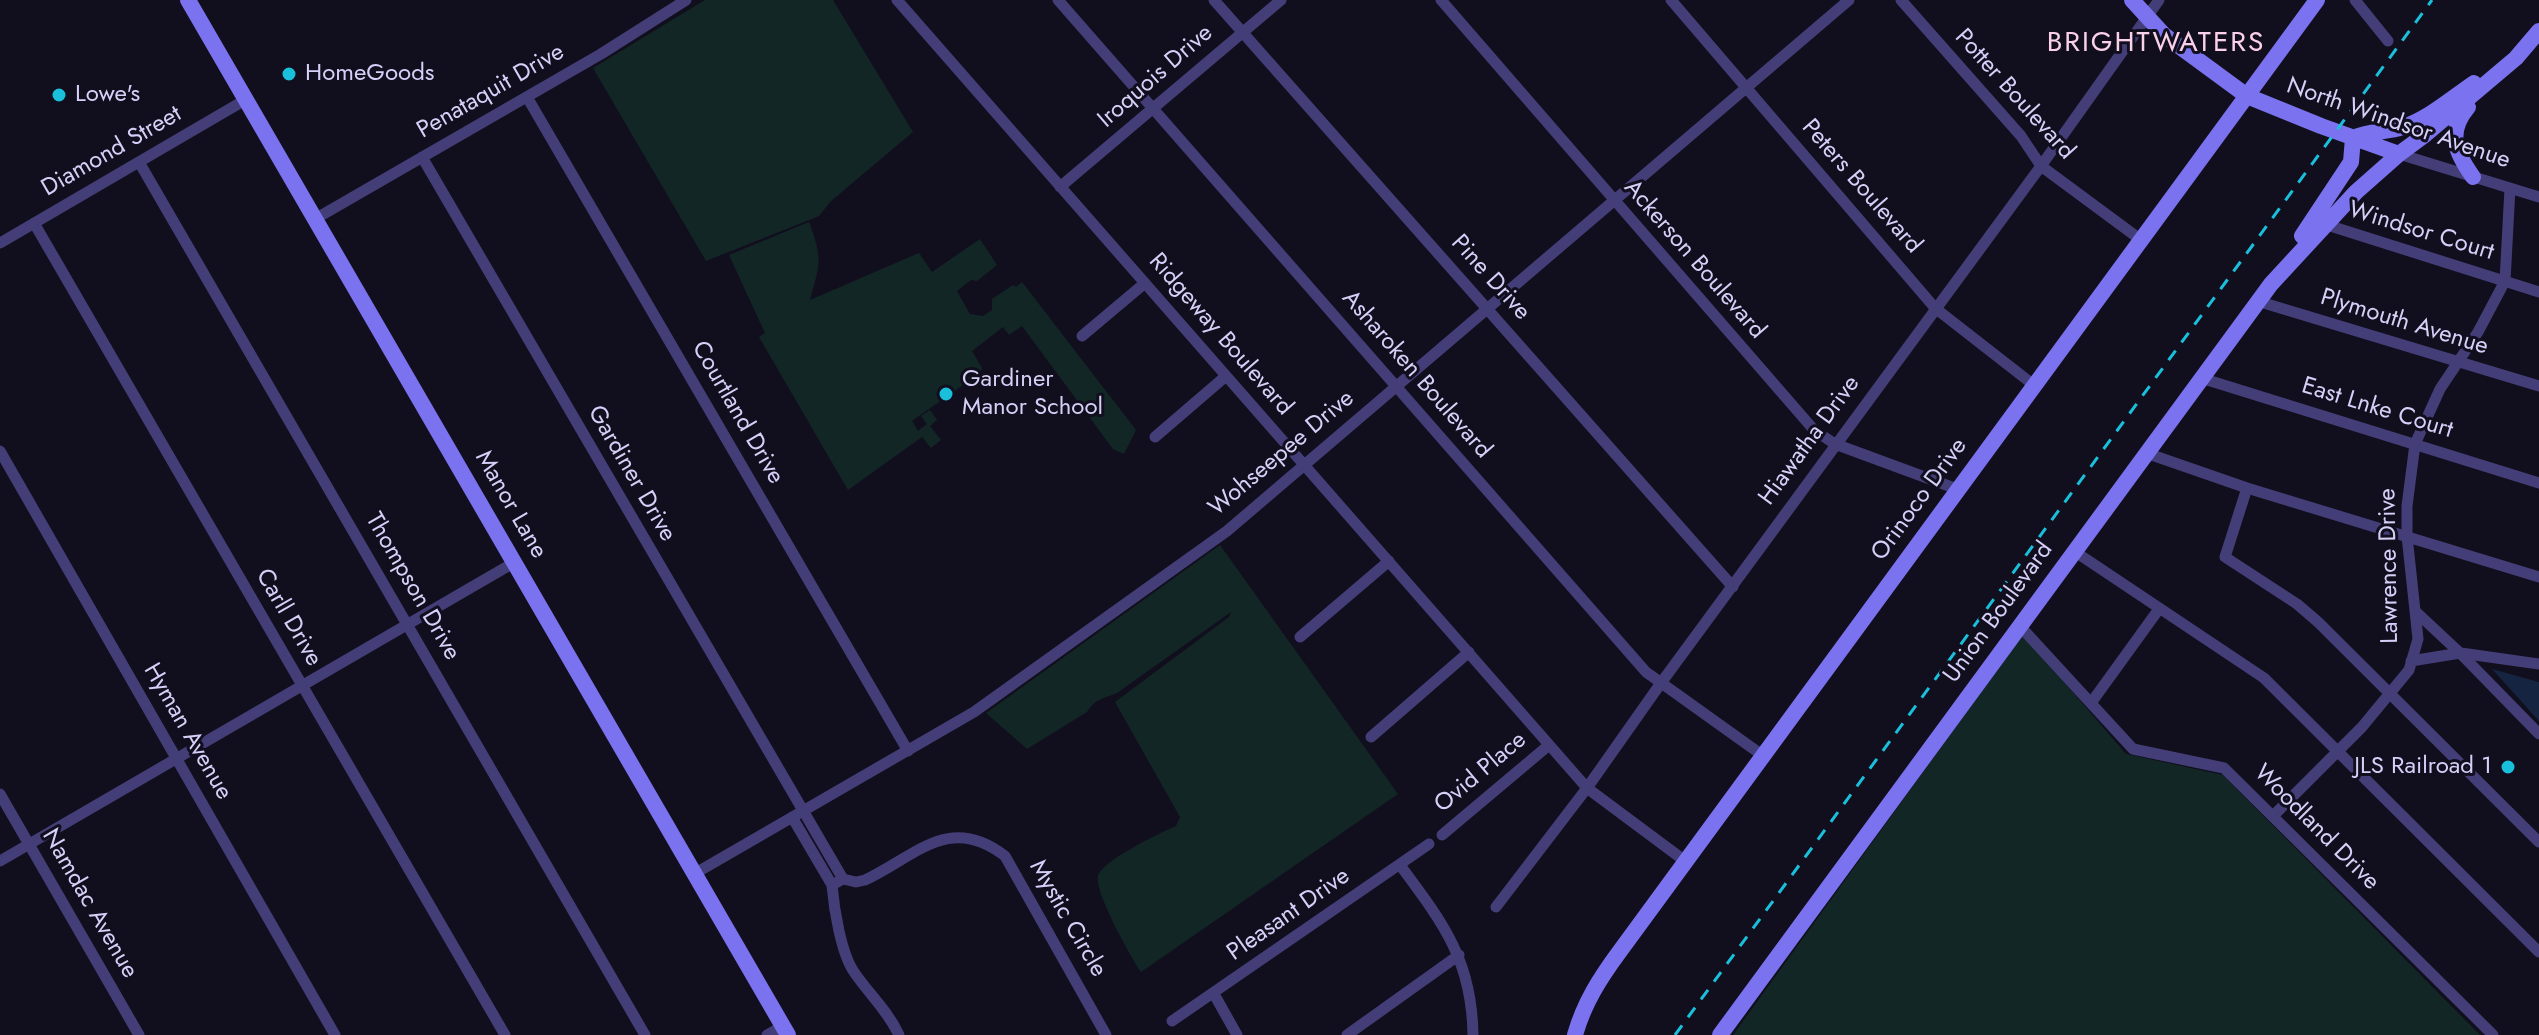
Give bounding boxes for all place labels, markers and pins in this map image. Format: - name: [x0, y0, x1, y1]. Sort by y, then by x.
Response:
- place label: HomeGoods: [305, 60, 435, 88]
- marker: HomeGoods: [280, 65, 298, 83]
- place label: Lowe's: [75, 81, 140, 109]
- marker: Lowe's: [50, 86, 68, 104]
- place label: Gardiner Manor School: [962, 366, 1103, 422]
- marker: Gardiner Manor School: [937, 385, 955, 403]
- place label: JLS Railroad 1: [2354, 753, 2492, 781]
- marker: JLS Railroad 1: [2499, 758, 2517, 776]

